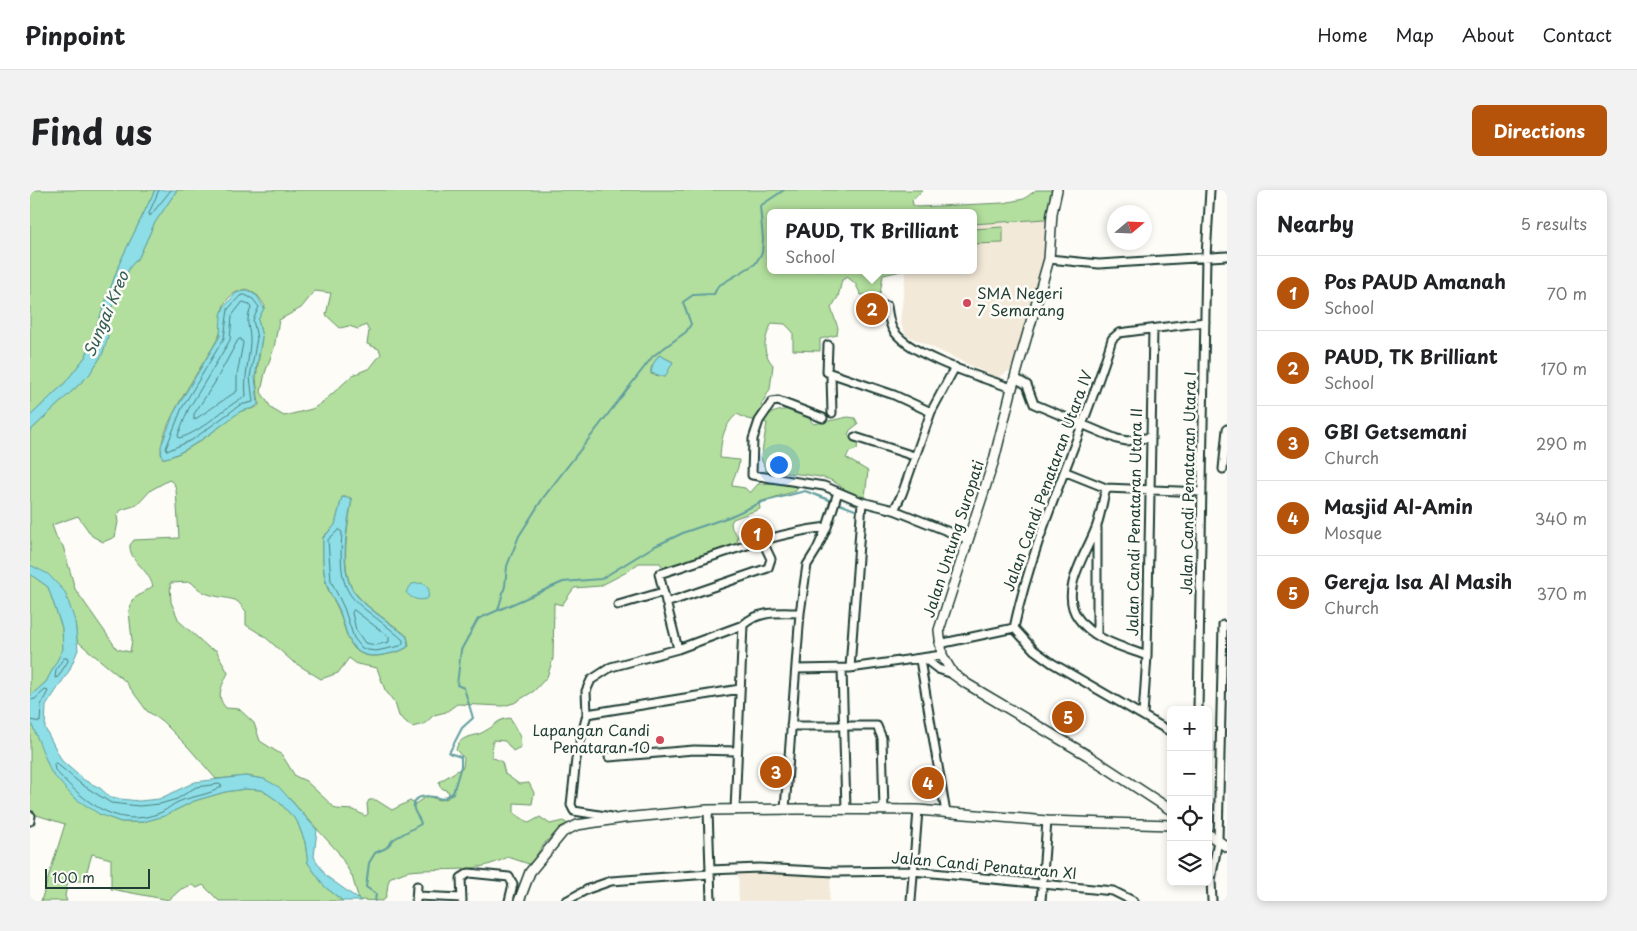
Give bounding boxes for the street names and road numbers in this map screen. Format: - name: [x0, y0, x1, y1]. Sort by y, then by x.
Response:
- street label: Jalan Candi Penataran Utara IV: [996, 366, 1098, 594]
- street label: Jalan Candi Penataran Utara I: [1174, 371, 1201, 595]
- street label: Jalan Candi Penataran Utara II: [1120, 408, 1147, 636]
- street label: Jalan Untung Suropati: [916, 457, 989, 620]
- street label: Jalan Candi Penataran XI: [891, 845, 1078, 884]

